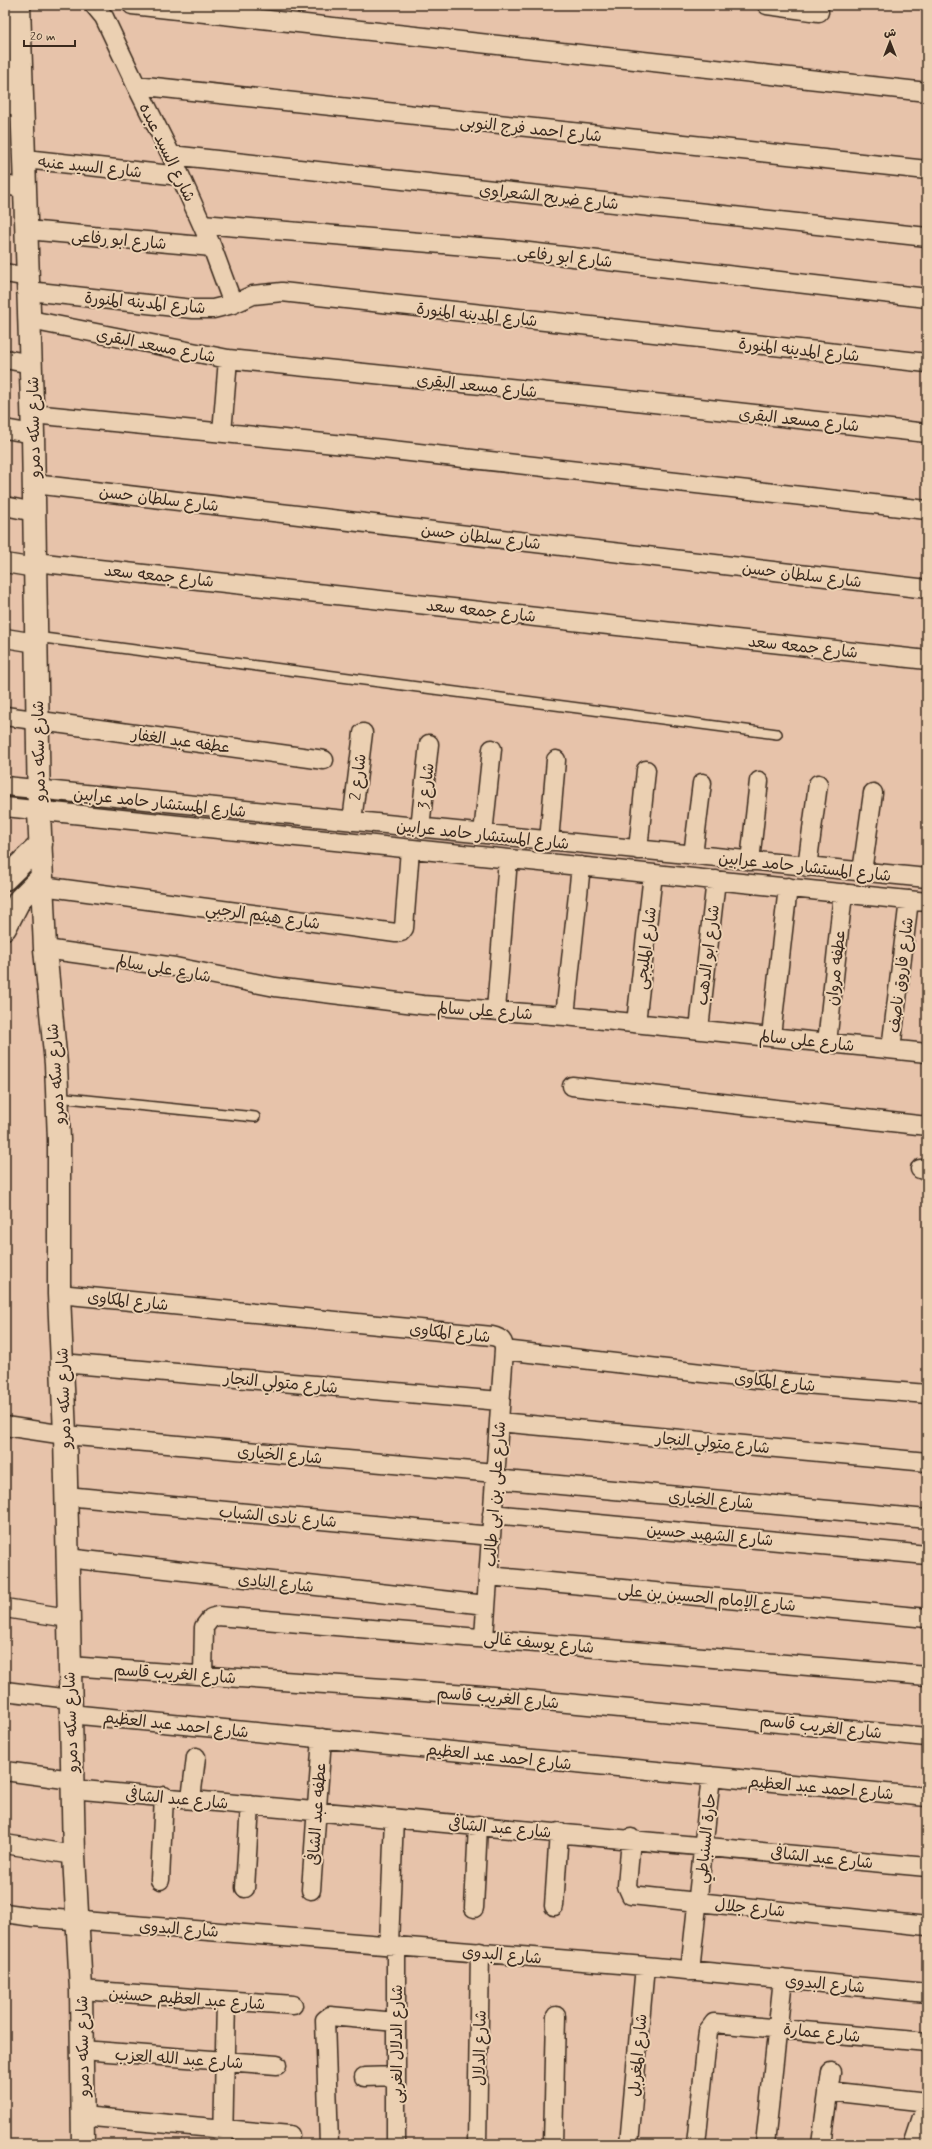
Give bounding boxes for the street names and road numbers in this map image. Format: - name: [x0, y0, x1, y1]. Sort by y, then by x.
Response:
- street label: شارع السيد عبده: [134, 100, 200, 206]
- street label: شارع احمد فرج النوبى: [459, 112, 603, 147]
- street label: شارع السيد عنبه: [37, 152, 143, 183]
- street label: شارع ضريح الشعراوى: [478, 180, 620, 215]
- street label: شارع ابو رفاعى: [70, 226, 167, 255]
- street label: شارع ابو رفاعى: [516, 242, 613, 273]
- street label: شارع المدينه المنورة: [83, 288, 206, 319]
- street label: شارع المدينه المنورة: [415, 299, 538, 332]
- street label: شارع مسعد البقرى: [94, 325, 217, 368]
- street label: شارع المدينه المنورة: [737, 334, 860, 367]
- street label: شارع مسعد البقرى: [416, 370, 538, 403]
- street label: شارع سكه دمرو: [23, 376, 46, 480]
- street label: شارع مسعد البقرى: [738, 404, 860, 437]
- street label: شارع سلطان حسن: [98, 482, 220, 517]
- street label: شارع سلطان حسن: [420, 520, 542, 555]
- street label: شارع سلطان حسن: [741, 558, 863, 593]
- street label: شارع جمعه سعد: [103, 560, 215, 593]
- street label: شارع جمعه سعد: [425, 595, 537, 628]
- street label: شارع جمعه سعد: [747, 631, 859, 664]
- street label: شارع سكه دمرو: [28, 700, 51, 804]
- street label: عطفه عبد الغفار: [128, 724, 231, 759]
- street label: شارع 2: [345, 753, 372, 802]
- street label: شارع 3: [413, 762, 440, 810]
- street label: شارع المستشار حامد عرابين: [72, 784, 247, 823]
- street label: شارع المستشار حامد عرابين: [395, 816, 570, 855]
- street label: شارع المستشار حامد عرابين: [717, 848, 892, 887]
- street label: شارع هيثم الرجبي: [204, 898, 321, 938]
- street label: شارع ابو الدهب: [692, 904, 725, 1007]
- street label: شارع المليجى: [631, 906, 662, 991]
- street label: شارع فاروق ناصف: [884, 916, 919, 1034]
- street label: عطفه مروان: [822, 929, 851, 1007]
- street label: شارع على سالم: [115, 951, 213, 989]
- street label: شارع على سالم: [436, 998, 533, 1026]
- street label: شارع سكه دمرو: [42, 1023, 71, 1127]
- street label: شارع على سالم: [758, 1026, 856, 1058]
- street label: شارع المكاوى: [86, 1287, 169, 1316]
- street label: شارع المكاوى: [408, 1319, 491, 1348]
- street label: شارع سكه دمرو: [52, 1347, 77, 1451]
- street label: شارع متولي النجار: [221, 1368, 339, 1402]
- street label: شارع المكاوى: [733, 1368, 816, 1397]
- street label: شارع على بن ابى طالب: [480, 1421, 511, 1568]
- street label: شارع متولي النجار: [653, 1428, 771, 1462]
- street label: شارع الخيارى: [237, 1441, 323, 1470]
- street label: شارع الخيارى: [668, 1486, 754, 1515]
- street label: شارع نادى الشباب: [218, 1502, 338, 1533]
- street label: شارع الشهيد حسين: [646, 1519, 774, 1551]
- street label: شارع النادى: [237, 1569, 315, 1598]
- street label: شارع الإمام الحسين بن على: [617, 1580, 797, 1618]
- street label: شارع يوسف غالى: [483, 1628, 595, 1659]
- street label: شارع الغريب قاسم: [113, 1660, 237, 1690]
- street label: شارع سكه دمرو: [59, 1671, 84, 1775]
- street label: شارع الغريب قاسم: [436, 1683, 560, 1715]
- street label: شارع احمد عبد العظيم: [102, 1707, 250, 1745]
- street label: شارع الغريب قاسم: [759, 1711, 883, 1745]
- street label: شارع احمد عبد العظيم: [425, 1739, 573, 1777]
- street label: عطفه عبد الشافى: [303, 1762, 332, 1866]
- street label: شارع احمد عبد العظيم: [747, 1772, 894, 1806]
- street label: شارع عبد الشافى: [125, 1785, 229, 1814]
- street label: حارة السنباطي: [691, 1792, 725, 1885]
- street label: شارع عبد الشافى: [448, 1814, 552, 1843]
- street label: شارع عبد الشافى: [769, 1843, 874, 1874]
- street label: شارع جلال: [714, 1894, 786, 1923]
- street label: شارع البدوى: [138, 1916, 219, 1943]
- street label: شارع البدوى: [461, 1942, 543, 1969]
- street label: شارع البدوى: [784, 1971, 866, 1998]
- street label: شارع عبد العظيم حسنين: [108, 1984, 266, 2016]
- street label: شارع الدلال الغربى: [387, 1984, 408, 2104]
- street label: شارع سكه دمرو: [72, 1995, 95, 2099]
- street label: شارع الدلال: [469, 2010, 492, 2086]
- street label: شارع المغربل: [624, 2013, 653, 2097]
- street label: شارع عمارة: [782, 2019, 862, 2048]
- street label: شارع عبد الله العزب: [114, 2045, 244, 2074]

